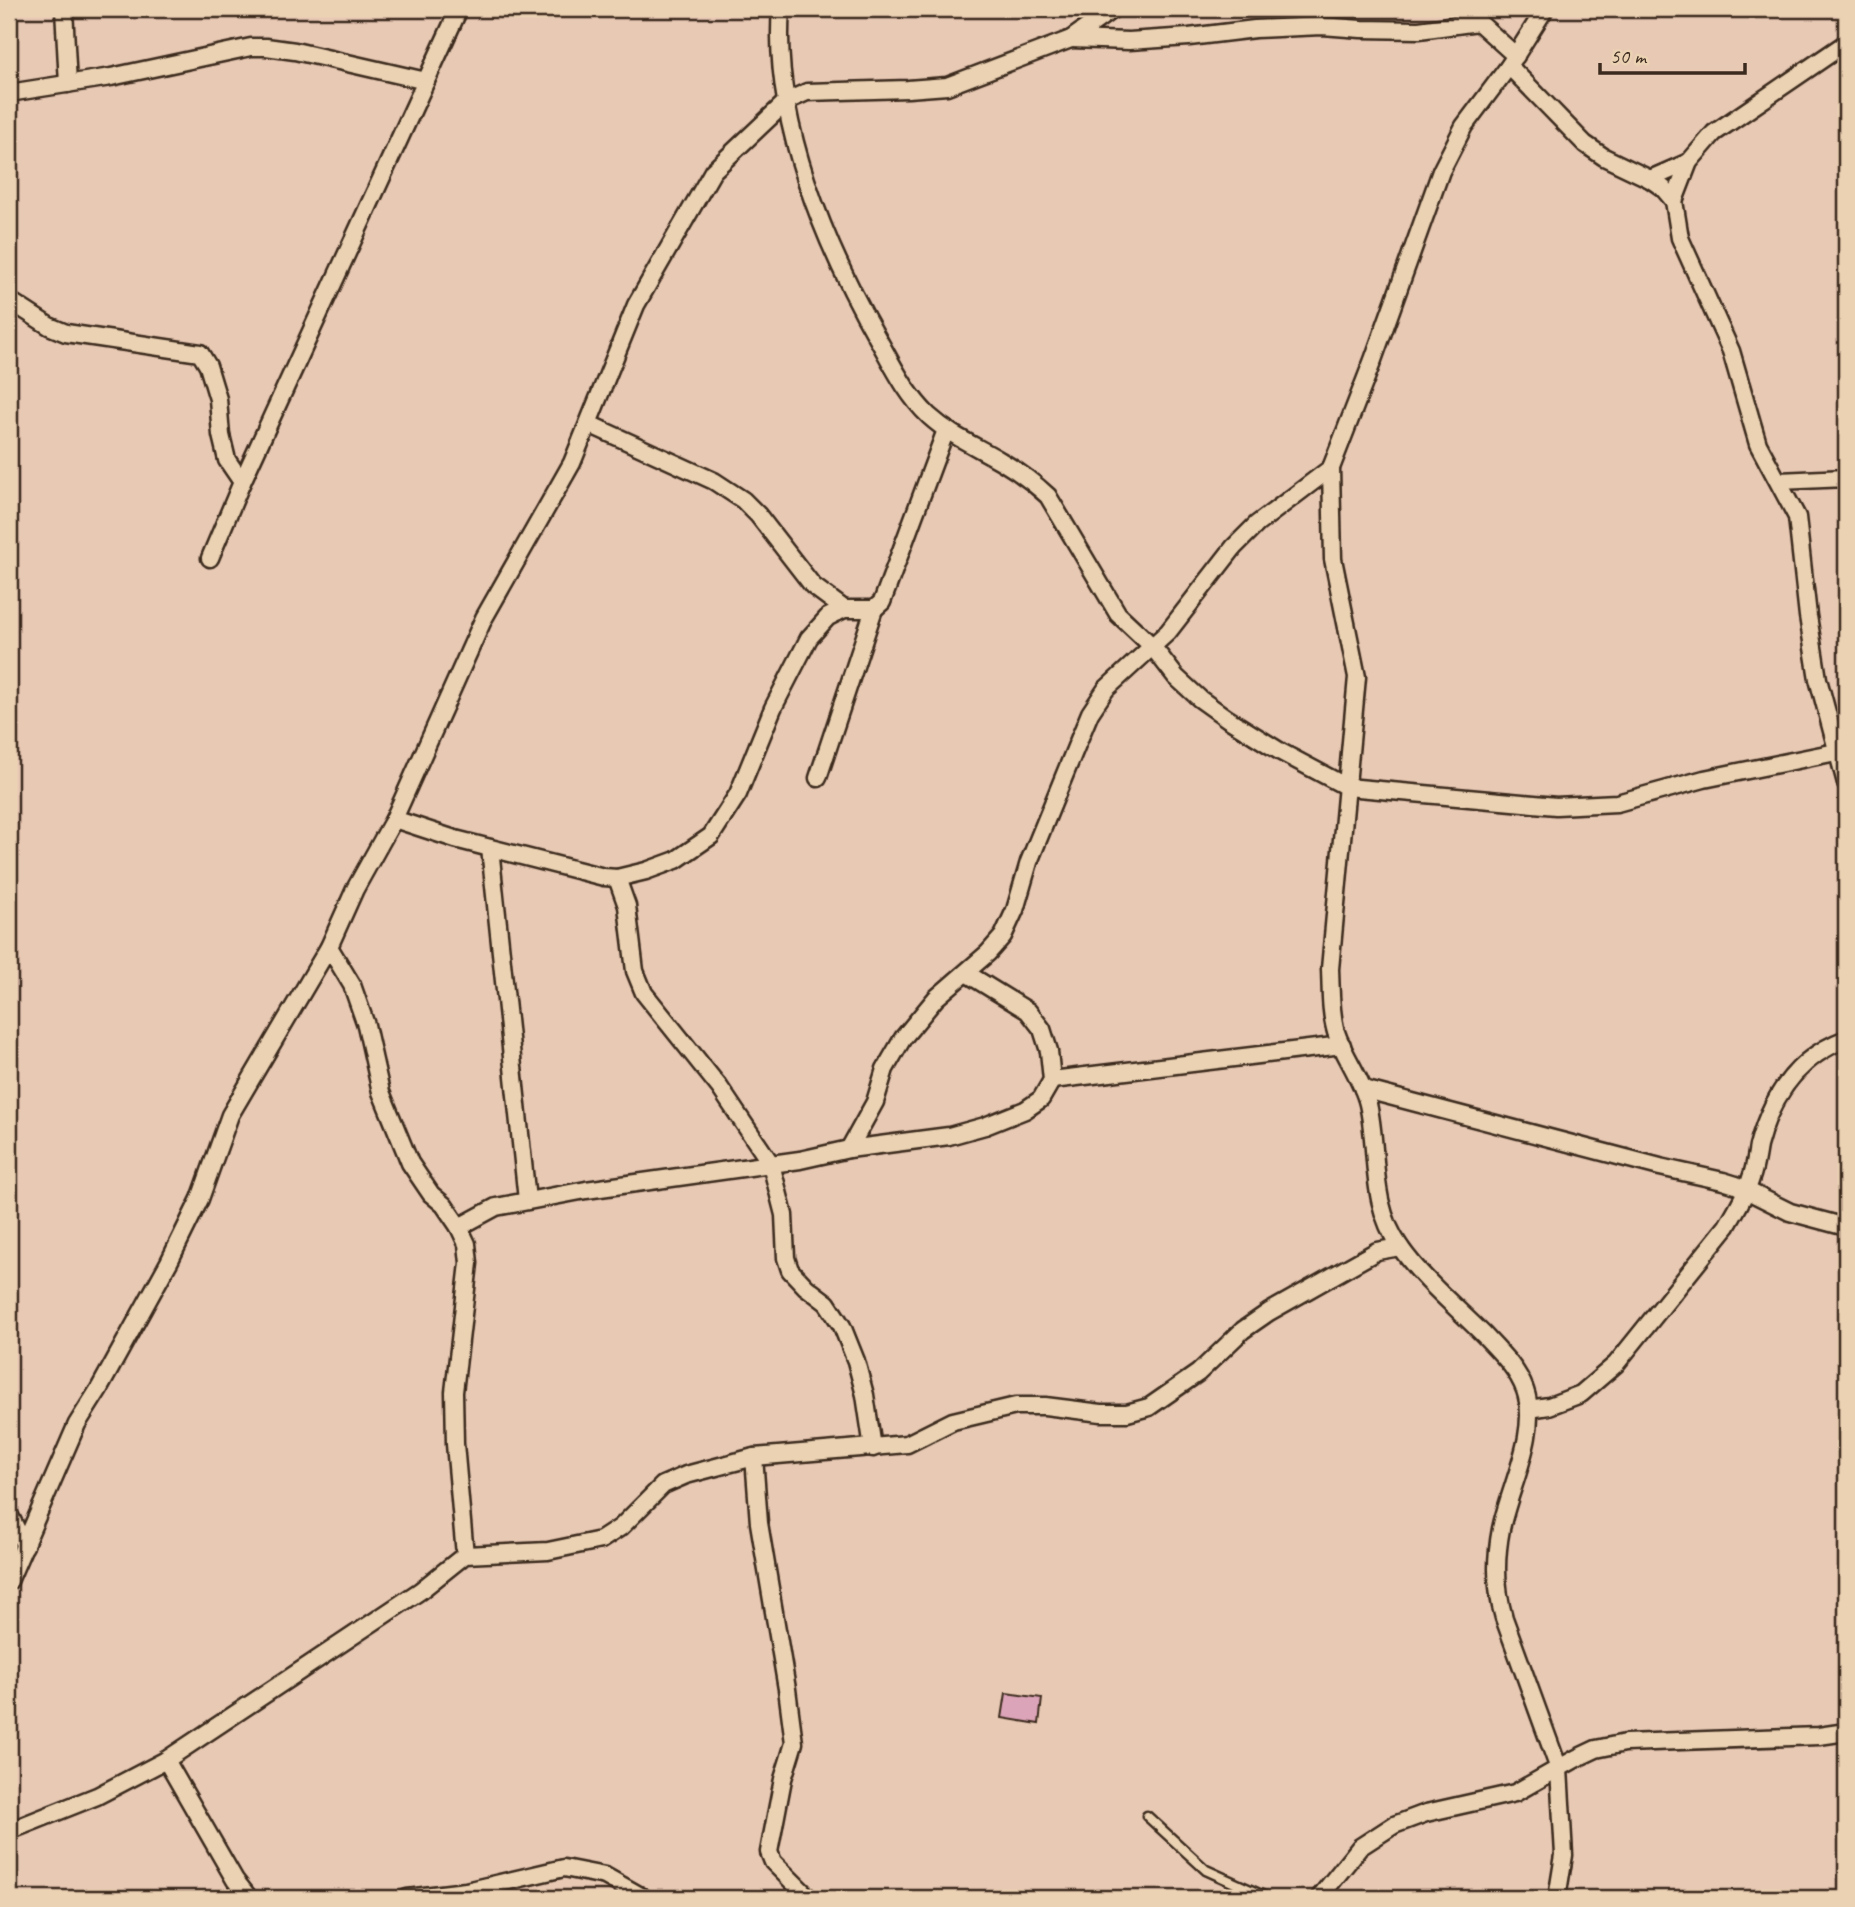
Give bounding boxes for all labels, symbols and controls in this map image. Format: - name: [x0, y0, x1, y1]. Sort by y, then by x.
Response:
- scale bar: [1600, 32, 1745, 76]
- text: 50 m: [1610, 43, 1648, 69]

